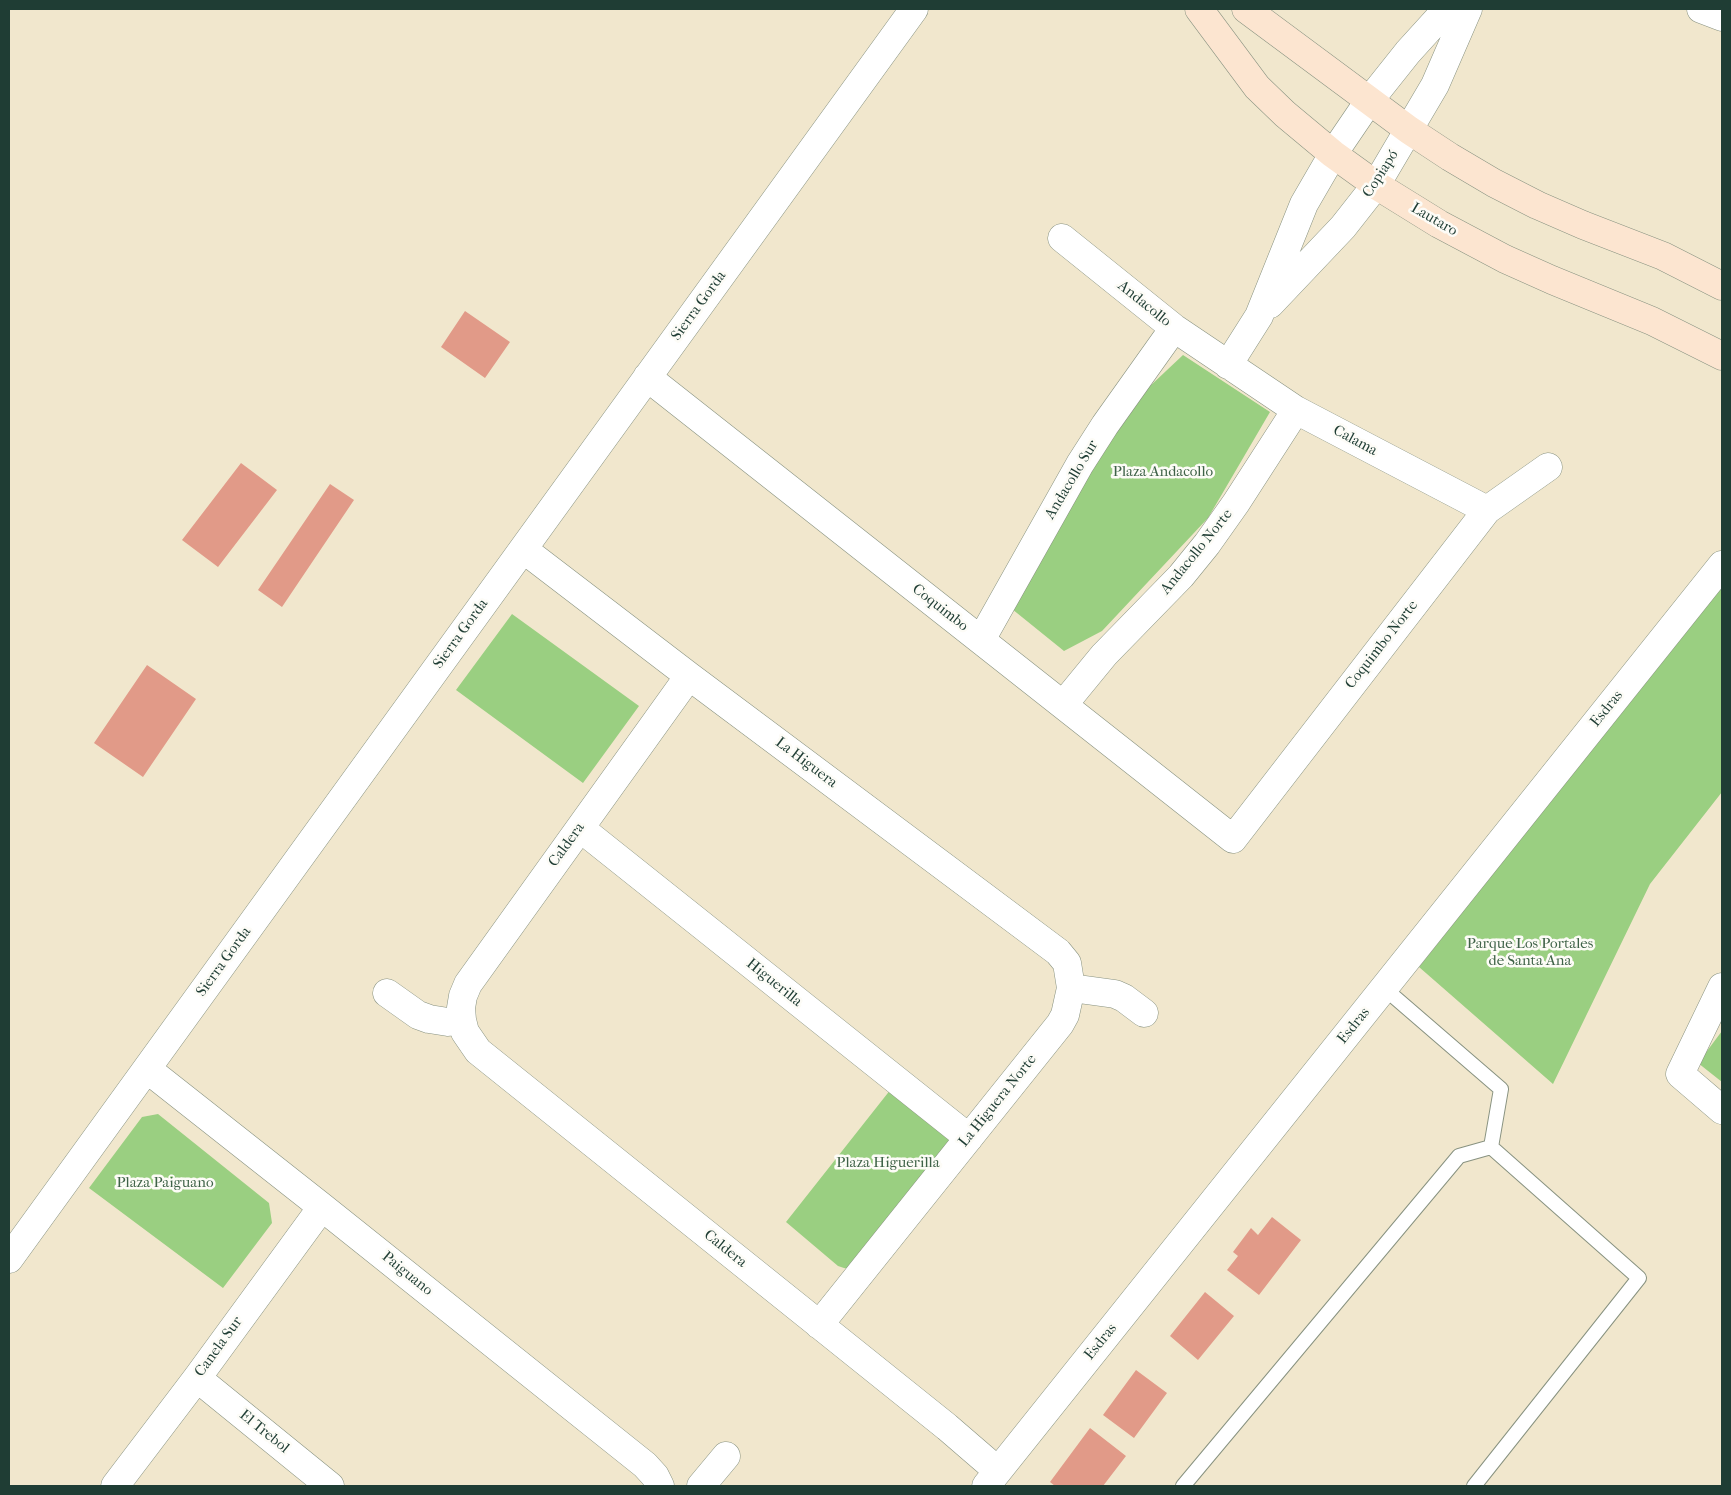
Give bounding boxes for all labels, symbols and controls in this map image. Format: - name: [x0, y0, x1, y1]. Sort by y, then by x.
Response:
- street label: Copiapó: [1359, 147, 1403, 201]
- street label: Lautaro: [1408, 200, 1460, 240]
- street label: Sierra Gorda: [668, 268, 730, 344]
- street label: Andacollo: [1114, 277, 1174, 331]
- street label: Calama: [1330, 422, 1380, 460]
- street label: Andacollo Sur: [1041, 437, 1103, 523]
- park label: Plaza Andacollo: [1113, 463, 1213, 481]
- street label: Andacollo Norte: [1157, 506, 1237, 598]
- street label: Coquimbo: [908, 581, 972, 635]
- street label: Sierra Gorda: [430, 596, 492, 672]
- street label: Coquimbo Norte: [1342, 597, 1422, 693]
- street label: Esdras: [1587, 687, 1627, 731]
- street label: La Higuera: [771, 734, 841, 792]
- street label: Caldera: [545, 819, 589, 871]
- street label: Sierra Gorda: [193, 924, 255, 1000]
- park label: Parque Los Portales de Santa Ana: [1467, 935, 1593, 970]
- street label: Higuerilla: [743, 955, 805, 1011]
- street label: Esdras: [1334, 1004, 1374, 1048]
- street label: La Higuera Norte: [955, 1051, 1041, 1151]
- park label: Plaza Higuerilla: [836, 1154, 940, 1172]
- park label: Plaza Paiguano: [116, 1174, 214, 1192]
- street label: Caldera: [700, 1226, 750, 1272]
- street label: Paiguano: [378, 1248, 436, 1300]
- street label: Canela Sur: [191, 1313, 247, 1381]
- street label: Esdras: [1081, 1320, 1121, 1364]
- street label: El Trebol: [235, 1407, 293, 1457]

